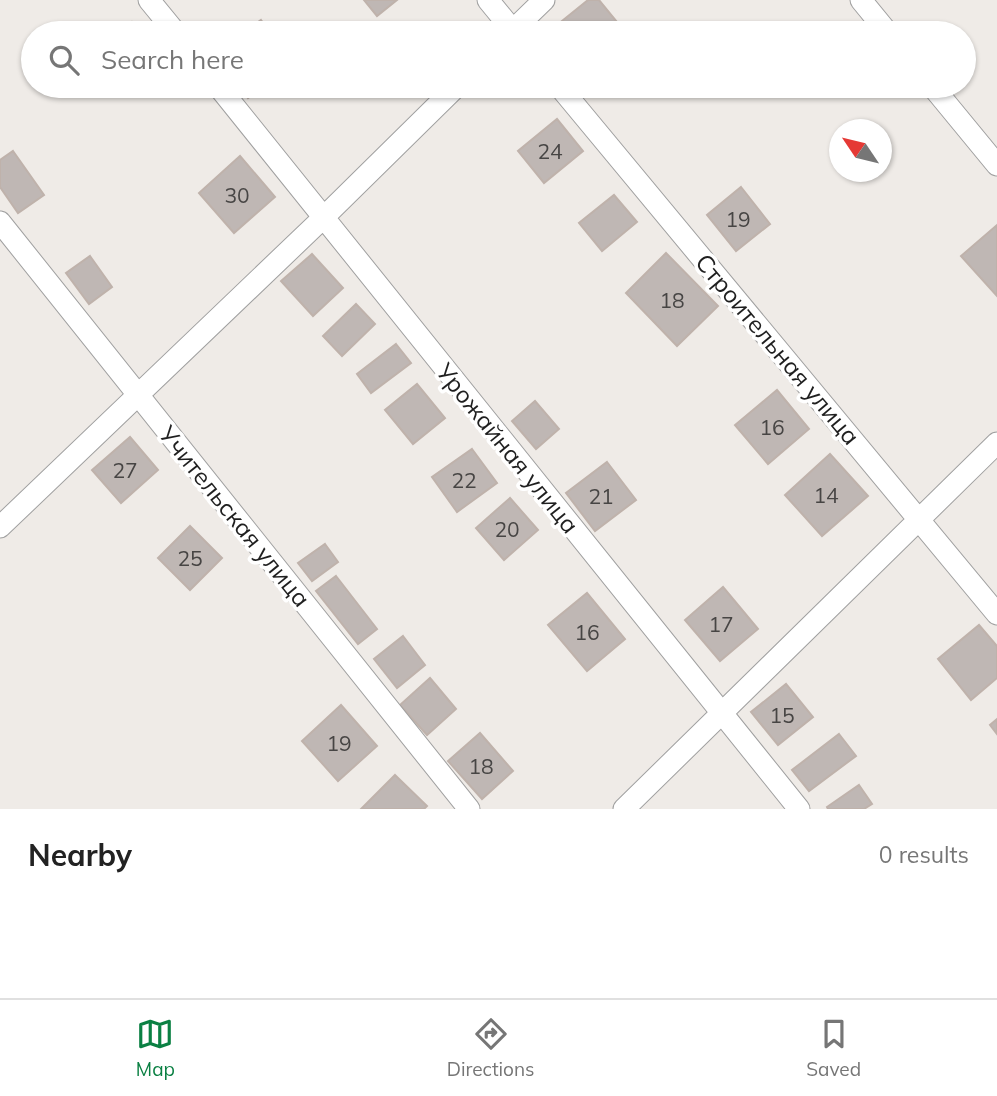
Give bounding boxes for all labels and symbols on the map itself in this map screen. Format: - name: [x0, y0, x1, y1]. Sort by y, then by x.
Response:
- north arrow: [829, 119, 892, 182]
- house number: 24: [537, 138, 563, 164]
- house number: 30: [224, 182, 250, 208]
- house number: 19: [725, 206, 751, 232]
- street label: Строительная улица: [689, 247, 867, 451]
- house number: 18: [659, 287, 685, 313]
- street label: Урожайная улица: [430, 356, 586, 539]
- house number: 16: [759, 414, 785, 440]
- street label: Учительская улица: [152, 419, 317, 613]
- house number: 27: [112, 457, 138, 483]
- house number: 22: [451, 467, 477, 493]
- house number: 14: [813, 482, 839, 508]
- house number: 21: [588, 483, 614, 509]
- house number: 20: [494, 516, 520, 542]
- house number: 25: [177, 545, 203, 571]
- house number: 17: [708, 611, 734, 637]
- house number: 16: [574, 619, 600, 645]
- house number: 15: [769, 702, 795, 728]
- house number: 19: [326, 730, 352, 756]
- house number: 18: [468, 753, 494, 779]

